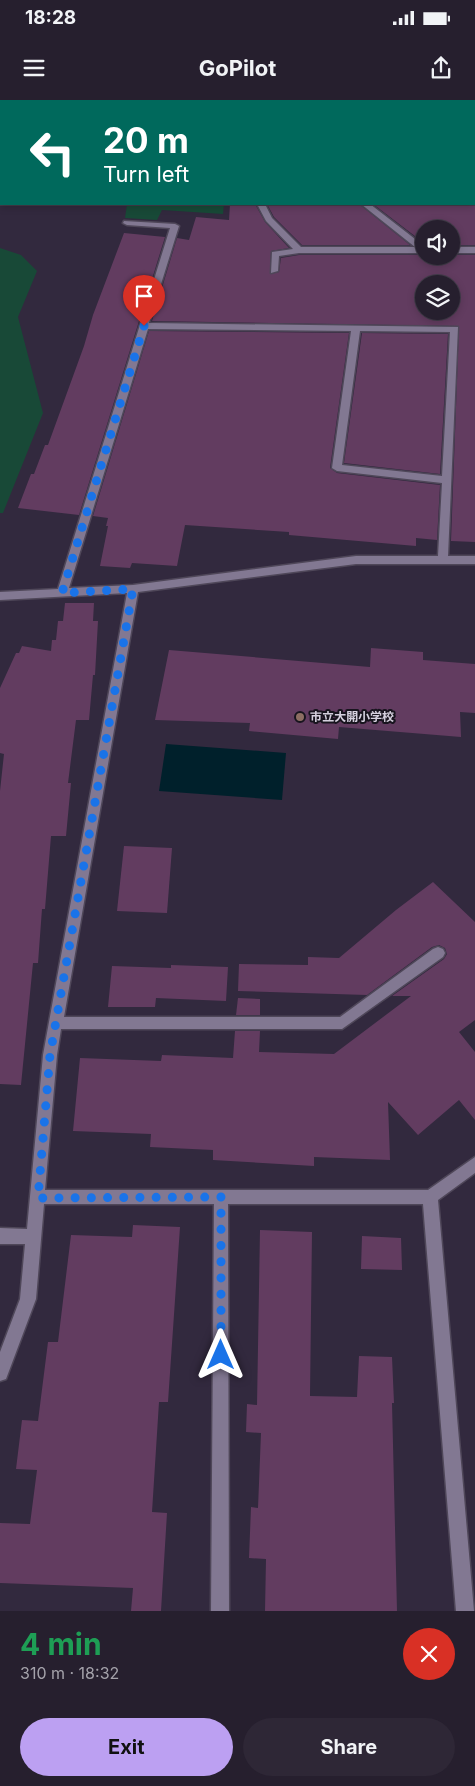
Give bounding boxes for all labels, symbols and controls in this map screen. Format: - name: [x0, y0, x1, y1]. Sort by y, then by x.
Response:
- text: 18:28: [25, 6, 76, 29]
- icon: menu: [20, 54, 48, 82]
- icon: share: [427, 54, 455, 82]
- text: GoPilot: [199, 55, 276, 81]
- text: 20 m: [103, 119, 189, 161]
- icon: left: [20, 120, 85, 185]
- text: Turn left: [103, 161, 189, 187]
- map controls: [415, 220, 460, 320]
- button: sound: [415, 220, 460, 265]
- pin: [123, 275, 165, 326]
- button: layers: [415, 275, 460, 320]
- icon: arrive: [130, 282, 158, 310]
- place label: 市立大開小学校: [310, 709, 394, 724]
- marker: 市立大開小学校: [294, 711, 306, 723]
- position arrow: [194, 1328, 246, 1380]
- text: 4 min: [20, 1626, 102, 1662]
- button: close: [403, 1628, 455, 1680]
- text: 310 m · 18:32: [20, 1663, 119, 1683]
- button: Exit: [20, 1718, 233, 1776]
- button: Share: [243, 1718, 455, 1776]

